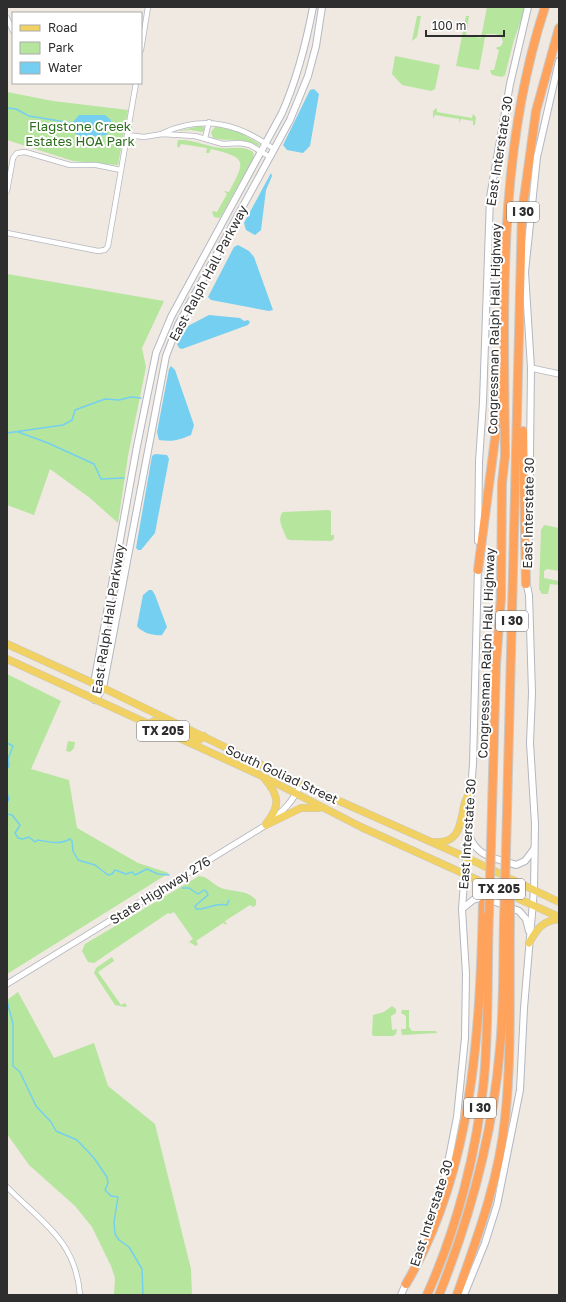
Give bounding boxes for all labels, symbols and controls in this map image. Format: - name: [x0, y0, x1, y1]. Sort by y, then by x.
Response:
- legend: [12, 12, 142, 84]
- scale bar: [426, 12, 504, 38]
- text: 100 m: [432, 18, 466, 33]
- text: Road: [48, 20, 77, 35]
- text: Park: [48, 40, 74, 55]
- text: Water: [48, 60, 82, 75]
- street label: East Interstate 30: [482, 95, 516, 207]
- park label: Flagstone Creek Estates HOA Park: [25, 118, 135, 149]
- street label: East Ralph Hall Parkway: [165, 202, 251, 344]
- road number: I 30: [507, 202, 539, 222]
- street label: Congressman Ralph Hall Highway: [484, 223, 504, 435]
- street label: East Interstate 30: [519, 457, 537, 569]
- street label: East Ralph Hall Parkway: [88, 542, 128, 695]
- street label: Congressman Ralph Hall Highway: [474, 547, 498, 759]
- road number: I 30: [496, 611, 528, 631]
- road number: TX 205: [137, 721, 189, 741]
- street label: South Goliad Street: [223, 741, 341, 807]
- street label: East Interstate 30: [455, 778, 479, 890]
- street label: State Highway 276: [107, 852, 213, 927]
- road number: TX 205: [473, 879, 525, 899]
- road number: I 30: [464, 1098, 496, 1118]
- street label: East Interstate 30: [406, 1158, 456, 1268]

